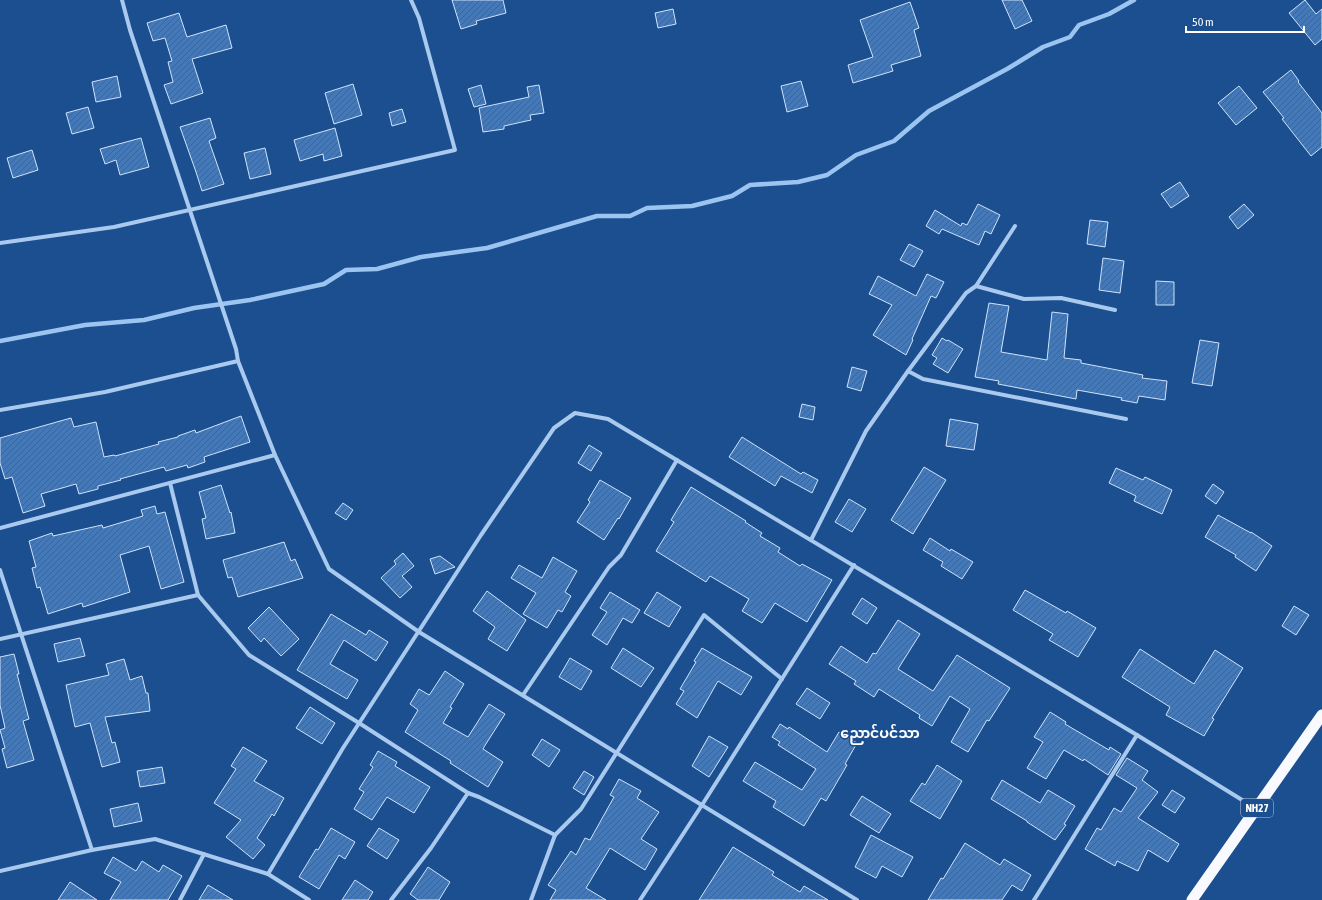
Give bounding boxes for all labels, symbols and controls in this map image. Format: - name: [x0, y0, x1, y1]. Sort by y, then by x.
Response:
- scale bar: [1186, 8, 1304, 34]
- text: 50 m: [1192, 15, 1214, 29]
- district label: ညောင်ပင်သာ: [840, 723, 920, 745]
- road number: NH27: [1241, 799, 1273, 817]

